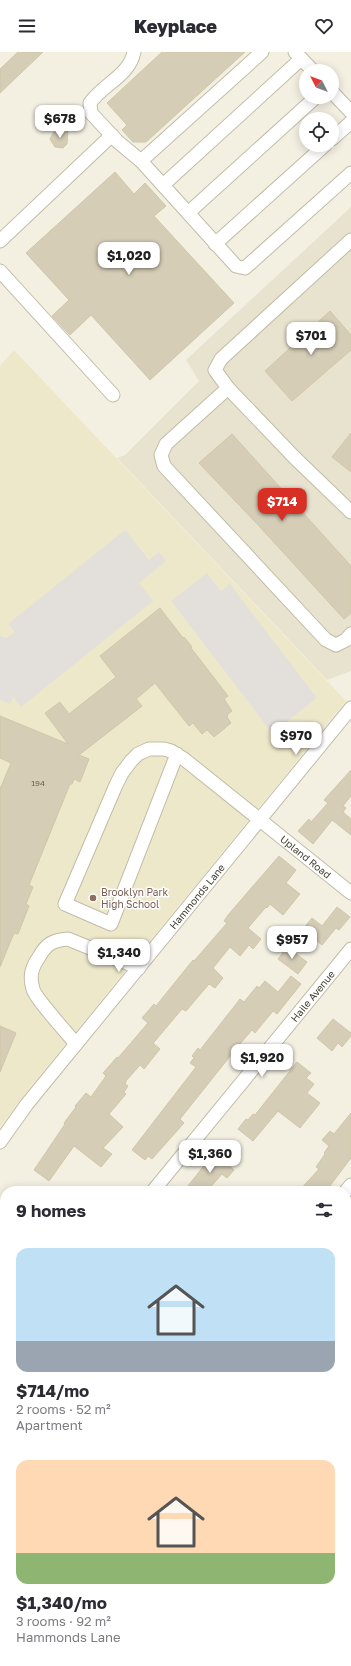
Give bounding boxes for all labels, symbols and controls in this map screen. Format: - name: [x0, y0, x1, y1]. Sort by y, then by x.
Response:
- icon: menu: [16, 15, 38, 37]
- text: Keyplace: [134, 15, 217, 37]
- icon: heart: [313, 15, 335, 37]
- north arrow: [299, 64, 339, 104]
- map controls: [299, 64, 339, 152]
- pin: $678: [36, 105, 84, 139]
- text: $678: [44, 110, 76, 126]
- button: locate: [299, 112, 339, 152]
- pin: $1,020: [96, 242, 162, 276]
- text: $1,020: [107, 247, 151, 263]
- pin: $701: [287, 322, 335, 356]
- text: $701: [296, 327, 326, 343]
- pin: $714: [258, 488, 306, 522]
- text: $714: [267, 493, 297, 509]
- pin: $970: [272, 722, 320, 756]
- text: $970: [280, 727, 312, 743]
- house number: 194: [31, 778, 45, 788]
- street label: Upland Road: [278, 833, 334, 881]
- street label: Hammonds Lane: [167, 861, 227, 931]
- place label: Brooklyn Park High School: [101, 886, 168, 910]
- marker: Brooklyn Park High School: [88, 893, 98, 903]
- pin: $957: [268, 926, 316, 960]
- text: $957: [276, 931, 308, 947]
- pin: $1,340: [86, 939, 152, 973]
- text: $1,340: [97, 944, 141, 960]
- street label: Haile Avenue: [288, 968, 337, 1024]
- pin: $1,920: [229, 1044, 295, 1078]
- text: $1,920: [240, 1049, 284, 1065]
- pin: $1,360: [177, 1140, 243, 1174]
- text: $1,360: [188, 1145, 232, 1161]
- icon: filters: [313, 1199, 335, 1221]
- text: 9 homes: [16, 1200, 86, 1221]
- icon: home: [140, 1274, 212, 1346]
- text: $714/mo: [16, 1380, 89, 1401]
- text: 2 rooms · 52 m²: [16, 1401, 111, 1417]
- text: Apartment: [16, 1417, 83, 1433]
- icon: home: [140, 1486, 212, 1558]
- text: $1,340/mo: [16, 1592, 107, 1613]
- text: 3 rooms · 92 m²: [16, 1613, 111, 1629]
- text: Hammonds Lane: [16, 1629, 121, 1645]

